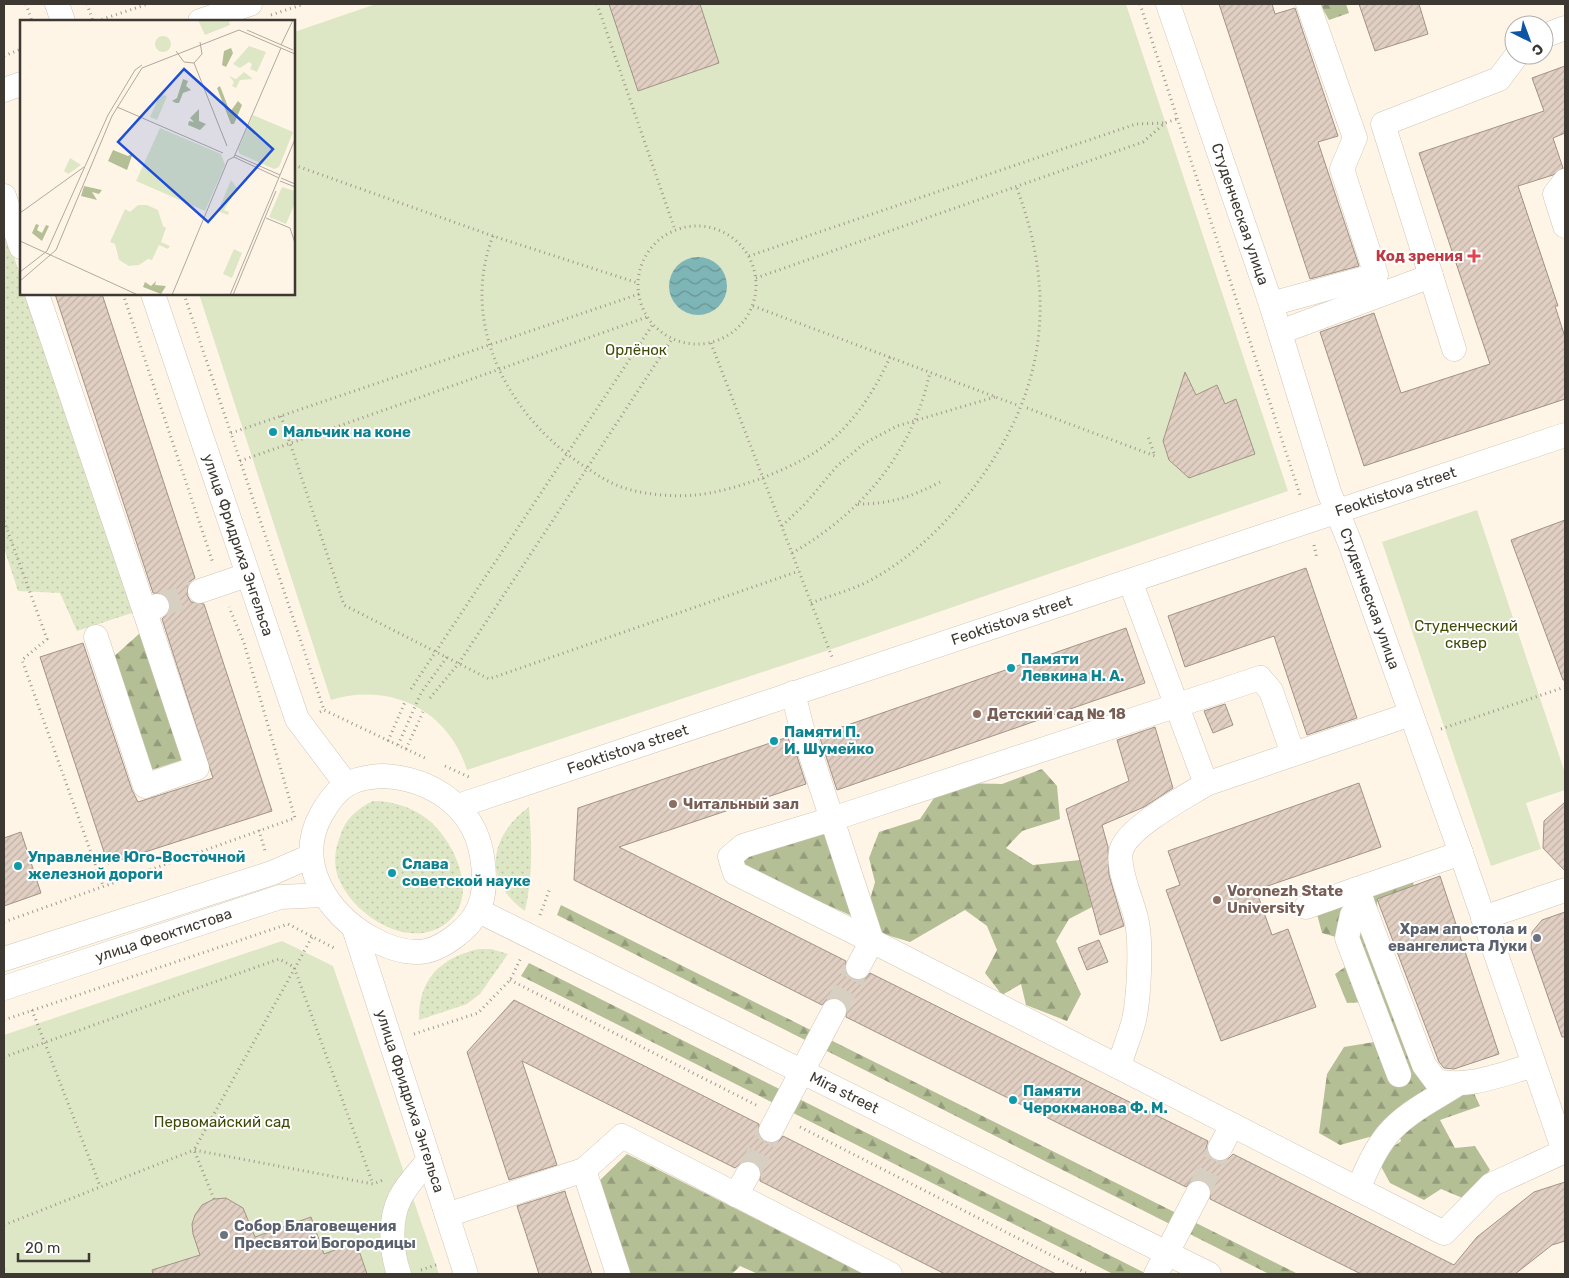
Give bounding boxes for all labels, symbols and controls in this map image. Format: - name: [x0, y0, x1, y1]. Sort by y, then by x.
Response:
- north arrow: [1504, 15, 1554, 65]
- inset map: [20, 20, 295, 295]
- text: С: [1528, 40, 1547, 59]
- street label: Студенческая улица: [1207, 141, 1273, 287]
- place label: Код зрения: [1376, 247, 1463, 265]
- marker: Код зрения: [1467, 249, 1481, 263]
- park label: Орлёнок: [605, 341, 667, 359]
- place label: Мальчик на коне: [283, 423, 411, 441]
- marker: Мальчик на коне: [267, 426, 279, 438]
- street label: улица Фридриха Энгельса: [199, 452, 277, 638]
- street label: Feoktistova street: [1333, 463, 1459, 520]
- street label: Студенческая улица: [1336, 525, 1403, 672]
- street label: Feoktistova street: [949, 592, 1075, 649]
- park label: Студенческий сквер: [1414, 617, 1518, 652]
- place label: Памяти Левкина Н. А.: [1021, 650, 1124, 685]
- marker: Памяти Левкина Н. А.: [1005, 662, 1017, 674]
- place label: Детский сад № 18: [987, 705, 1126, 723]
- marker: Детский сад № 18: [971, 708, 983, 720]
- street label: Feoktistova street: [565, 720, 691, 778]
- place label: Памяти П. И. Шумейко: [784, 723, 874, 758]
- marker: Памяти П. И. Шумейко: [768, 735, 780, 747]
- place label: Читальный зал: [683, 795, 799, 813]
- marker: Читальный зал: [667, 798, 679, 810]
- place label: Управление Юго-Восточной железной дороги: [28, 848, 245, 883]
- place label: Слава советской науке: [402, 855, 531, 890]
- marker: Управление Юго-Восточной железной дороги: [12, 860, 24, 872]
- marker: Слава советской науке: [386, 867, 398, 879]
- place label: Voronezh State University: [1227, 882, 1343, 917]
- marker: Voronezh State University: [1211, 894, 1223, 906]
- street label: улица Феоктистова: [93, 904, 234, 966]
- place label: Храм апостола и евангелиста Луки: [1388, 920, 1527, 955]
- marker: Храм апостола и евангелиста Луки: [1531, 932, 1543, 944]
- street label: улица Фридриха Энгельса: [372, 1007, 448, 1195]
- street label: Mira street: [807, 1068, 882, 1117]
- place label: Памяти Черокманова Ф. М.: [1023, 1082, 1168, 1117]
- marker: Памяти Черокманова Ф. М.: [1007, 1094, 1019, 1106]
- park label: Первомайский сад: [154, 1113, 290, 1131]
- place label: Собор Благовещения Пресвятой Богородицы: [234, 1217, 416, 1252]
- marker: Собор Благовещения Пресвятой Богородицы: [218, 1229, 230, 1241]
- scale bar: [18, 1230, 89, 1262]
- text: 20 m: [25, 1239, 60, 1257]

